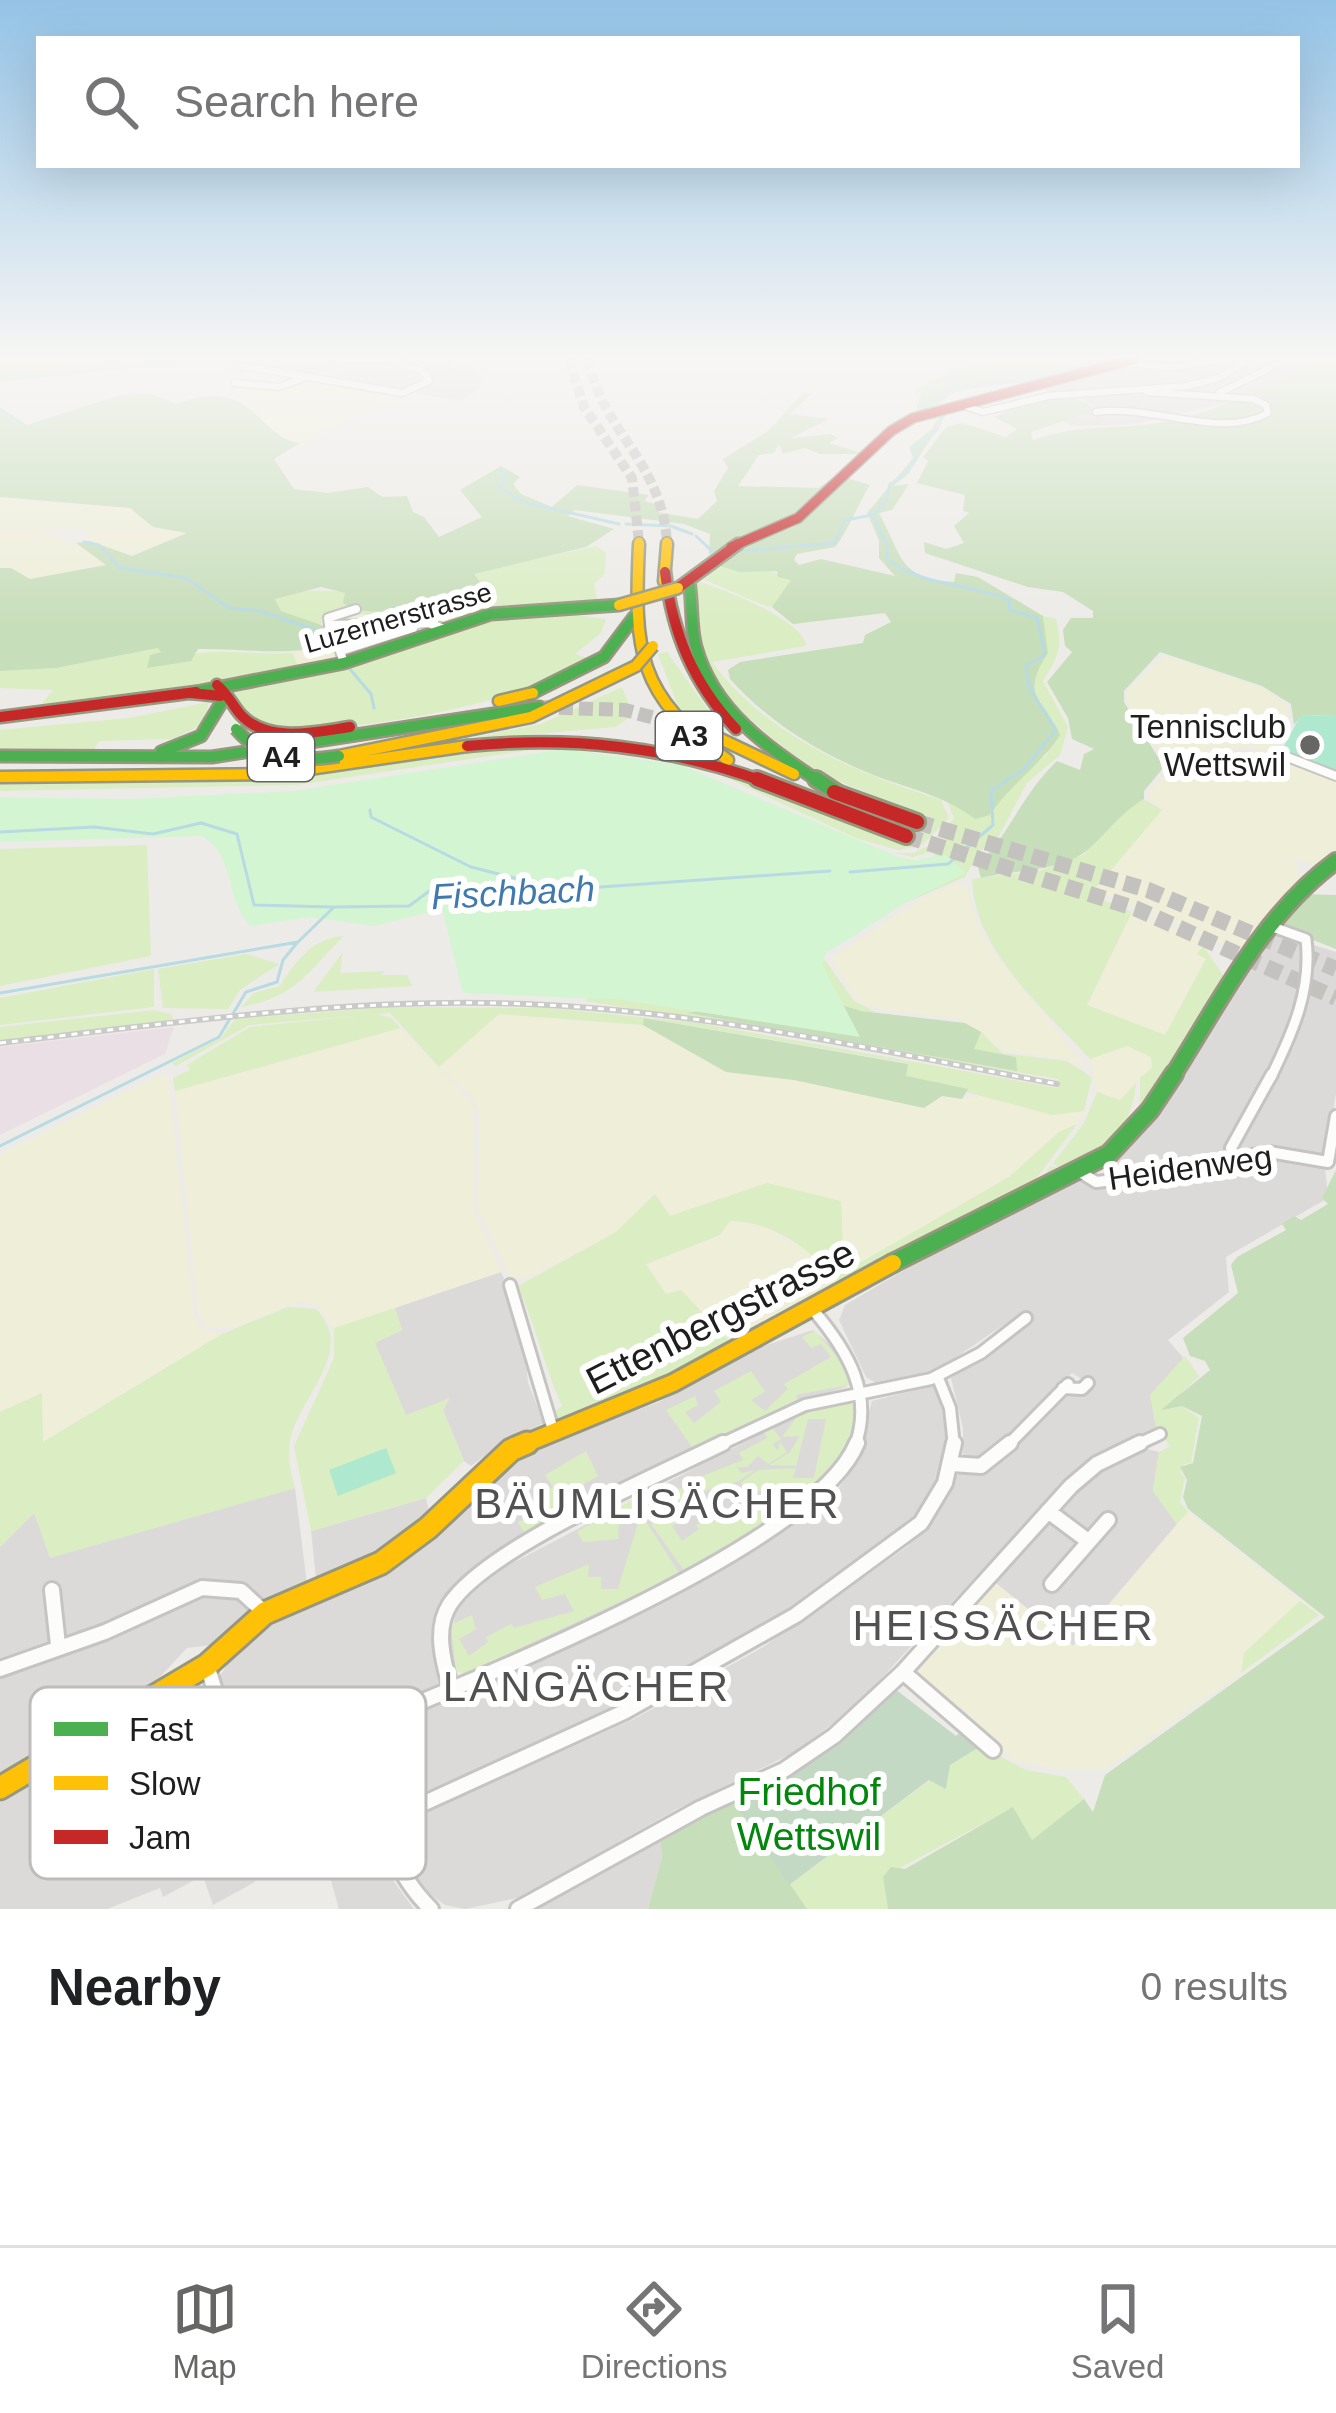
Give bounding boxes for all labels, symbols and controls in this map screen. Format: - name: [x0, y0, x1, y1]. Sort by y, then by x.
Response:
- search box: [36, 36, 1300, 168]
- icon: search: [78, 69, 144, 135]
- text: Search here: [174, 76, 419, 127]
- street label: Luzernerstrasse: [301, 577, 495, 659]
- place label: Tennisclub Wettswil: [1130, 708, 1286, 783]
- road number: A3: [656, 712, 722, 760]
- marker: Tennisclub Wettswil: [1297, 732, 1323, 758]
- road number: A4: [248, 733, 314, 781]
- water label: Fischbach: [430, 868, 596, 917]
- street label: Heidenweg: [1106, 1138, 1274, 1197]
- street label: Ettenbergstrasse: [579, 1230, 861, 1403]
- district label: BÄUMLISÄCHER: [474, 1480, 842, 1527]
- district label: HEISSÄCHER: [852, 1602, 1156, 1649]
- district label: LANGÄCHER: [443, 1663, 731, 1710]
- legend: [30, 1687, 426, 1879]
- text: Fast: [129, 1711, 193, 1748]
- text: Slow: [129, 1765, 201, 1802]
- park label: Friedhof Wettswil: [737, 1770, 881, 1858]
- text: Jam: [129, 1819, 191, 1856]
- text: Nearby: [48, 1959, 221, 2016]
- text: 0 results: [1141, 1965, 1288, 2008]
- tab: Map: [172, 2276, 238, 2386]
- tab: Directions: [581, 2276, 728, 2386]
- tab: Saved: [1071, 2276, 1164, 2386]

